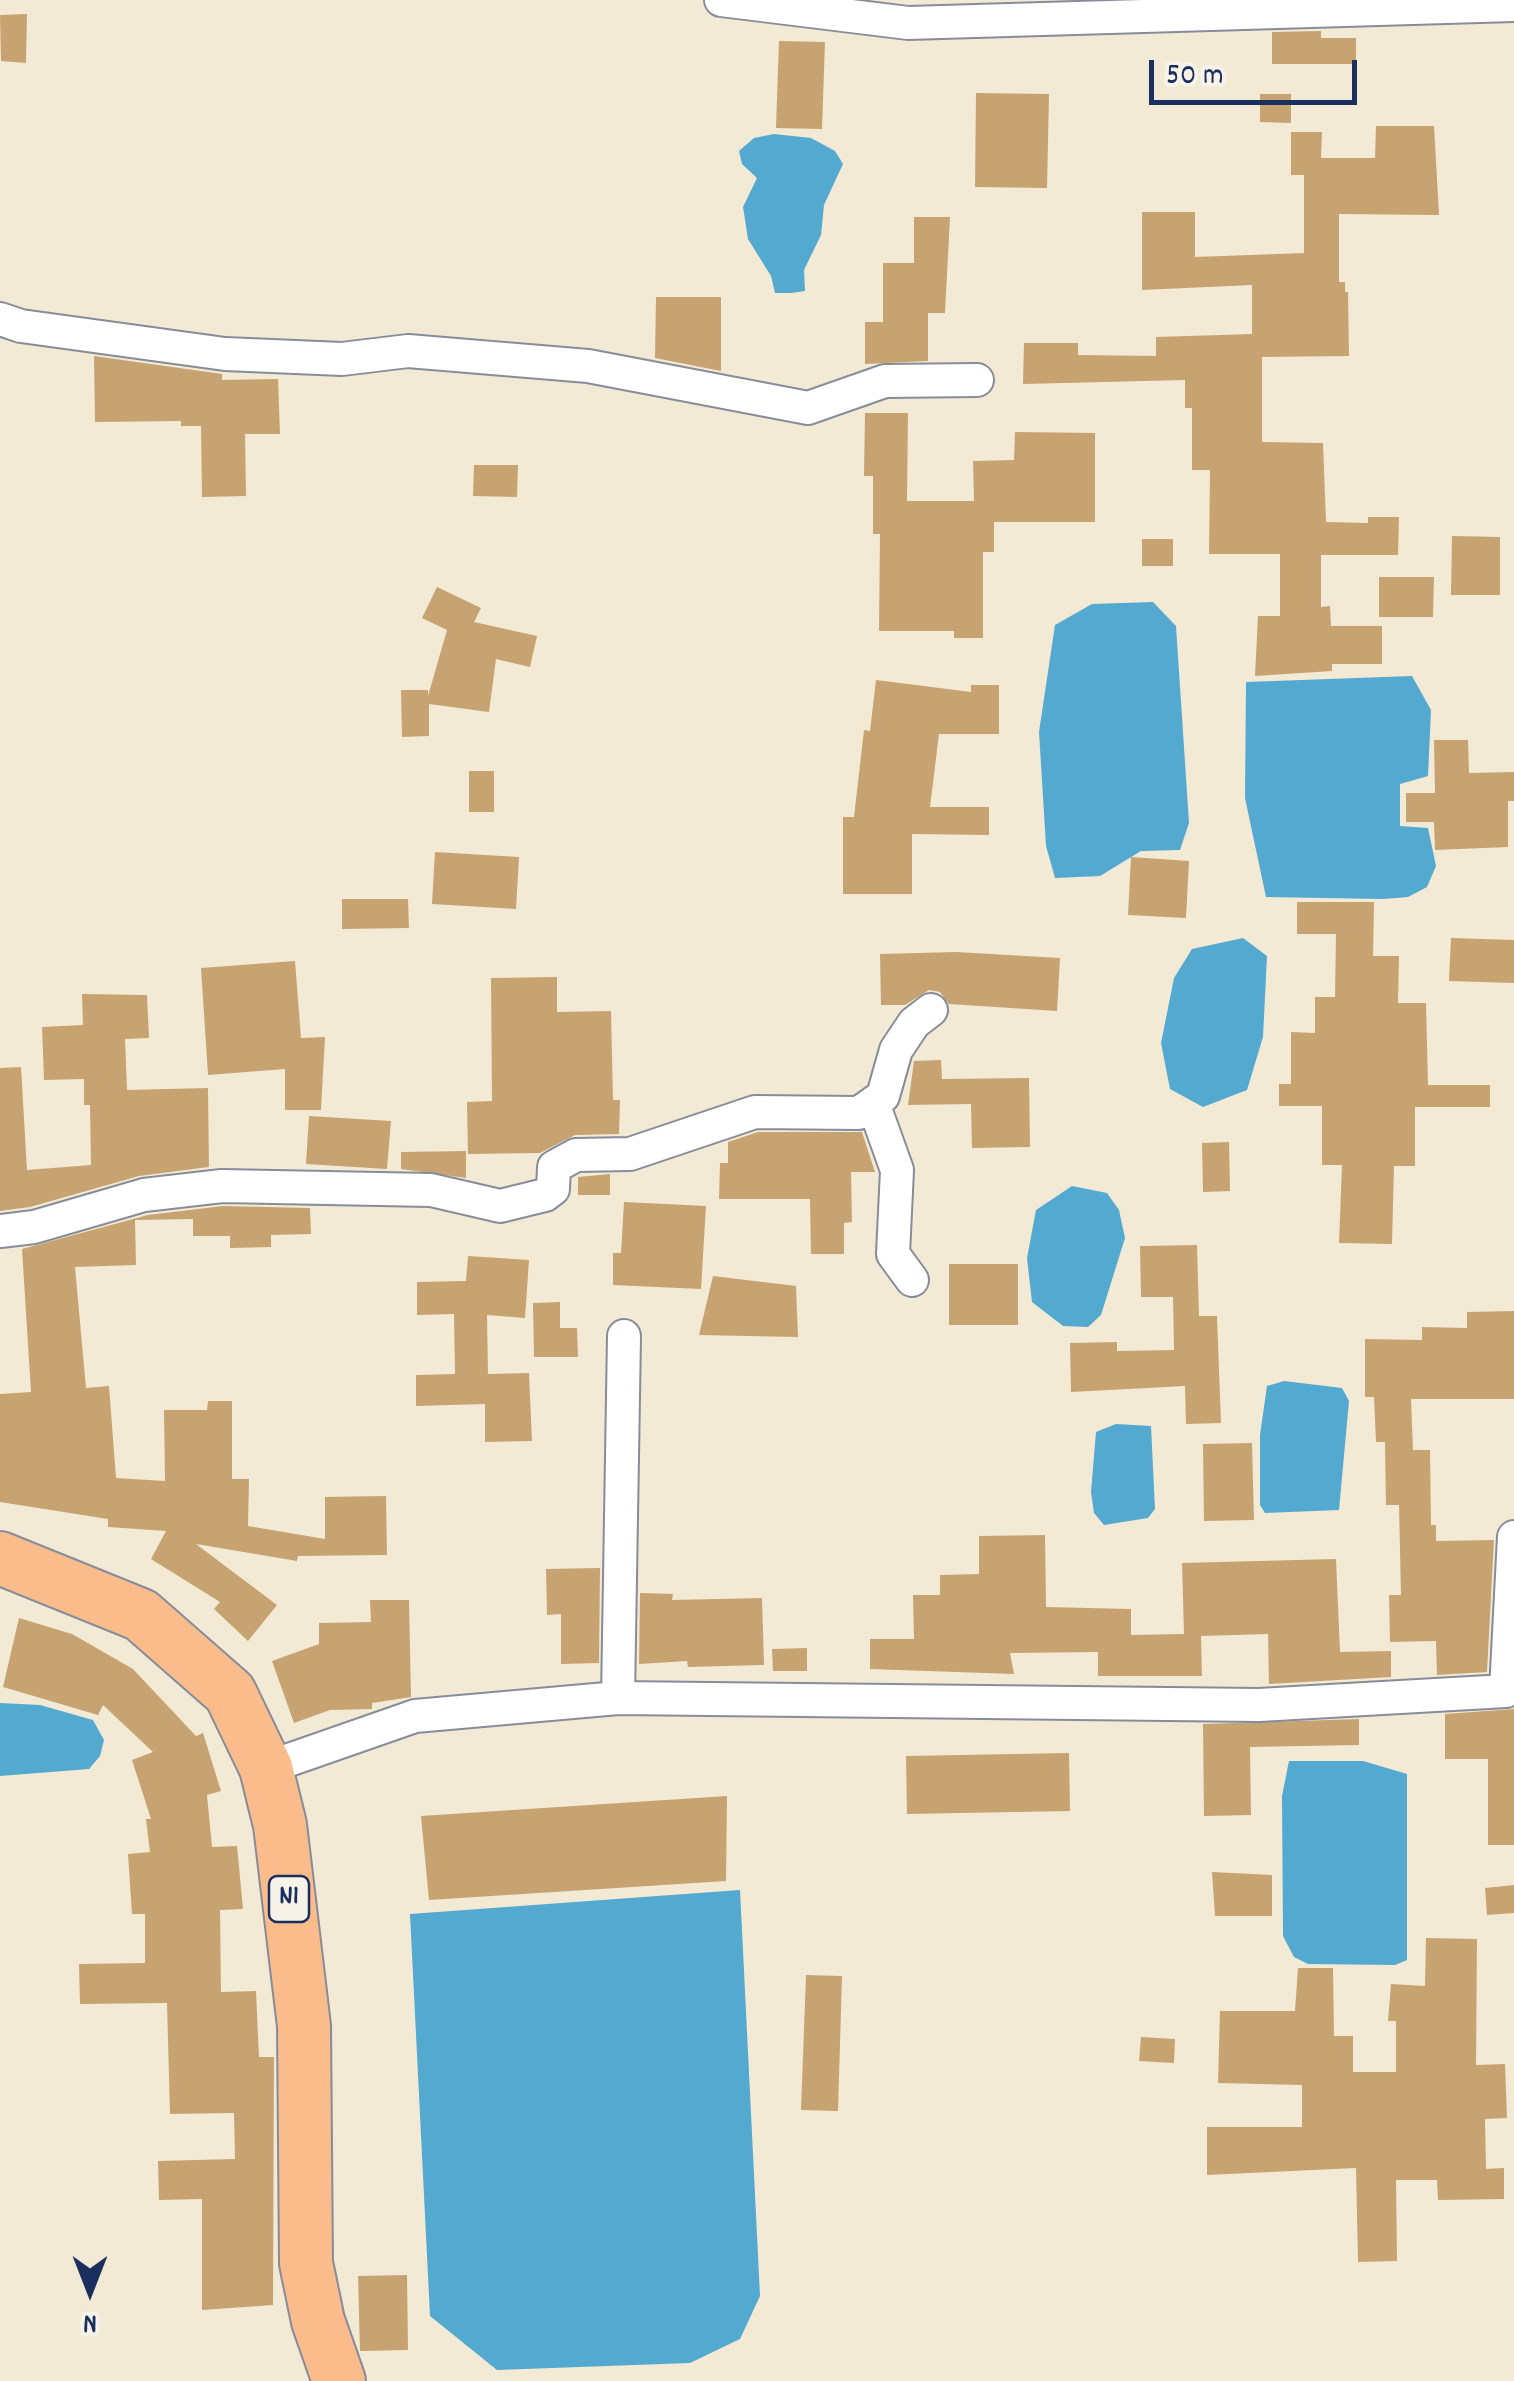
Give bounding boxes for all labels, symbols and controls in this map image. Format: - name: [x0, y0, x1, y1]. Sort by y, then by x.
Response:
- scale bar: [1154, 40, 1362, 102]
- text: 50 m: [1166, 56, 1224, 99]
- road number: N1: [269, 1876, 309, 1922]
- north arrow: [40, 2241, 140, 2341]
- text: N: [83, 2301, 97, 2341]

